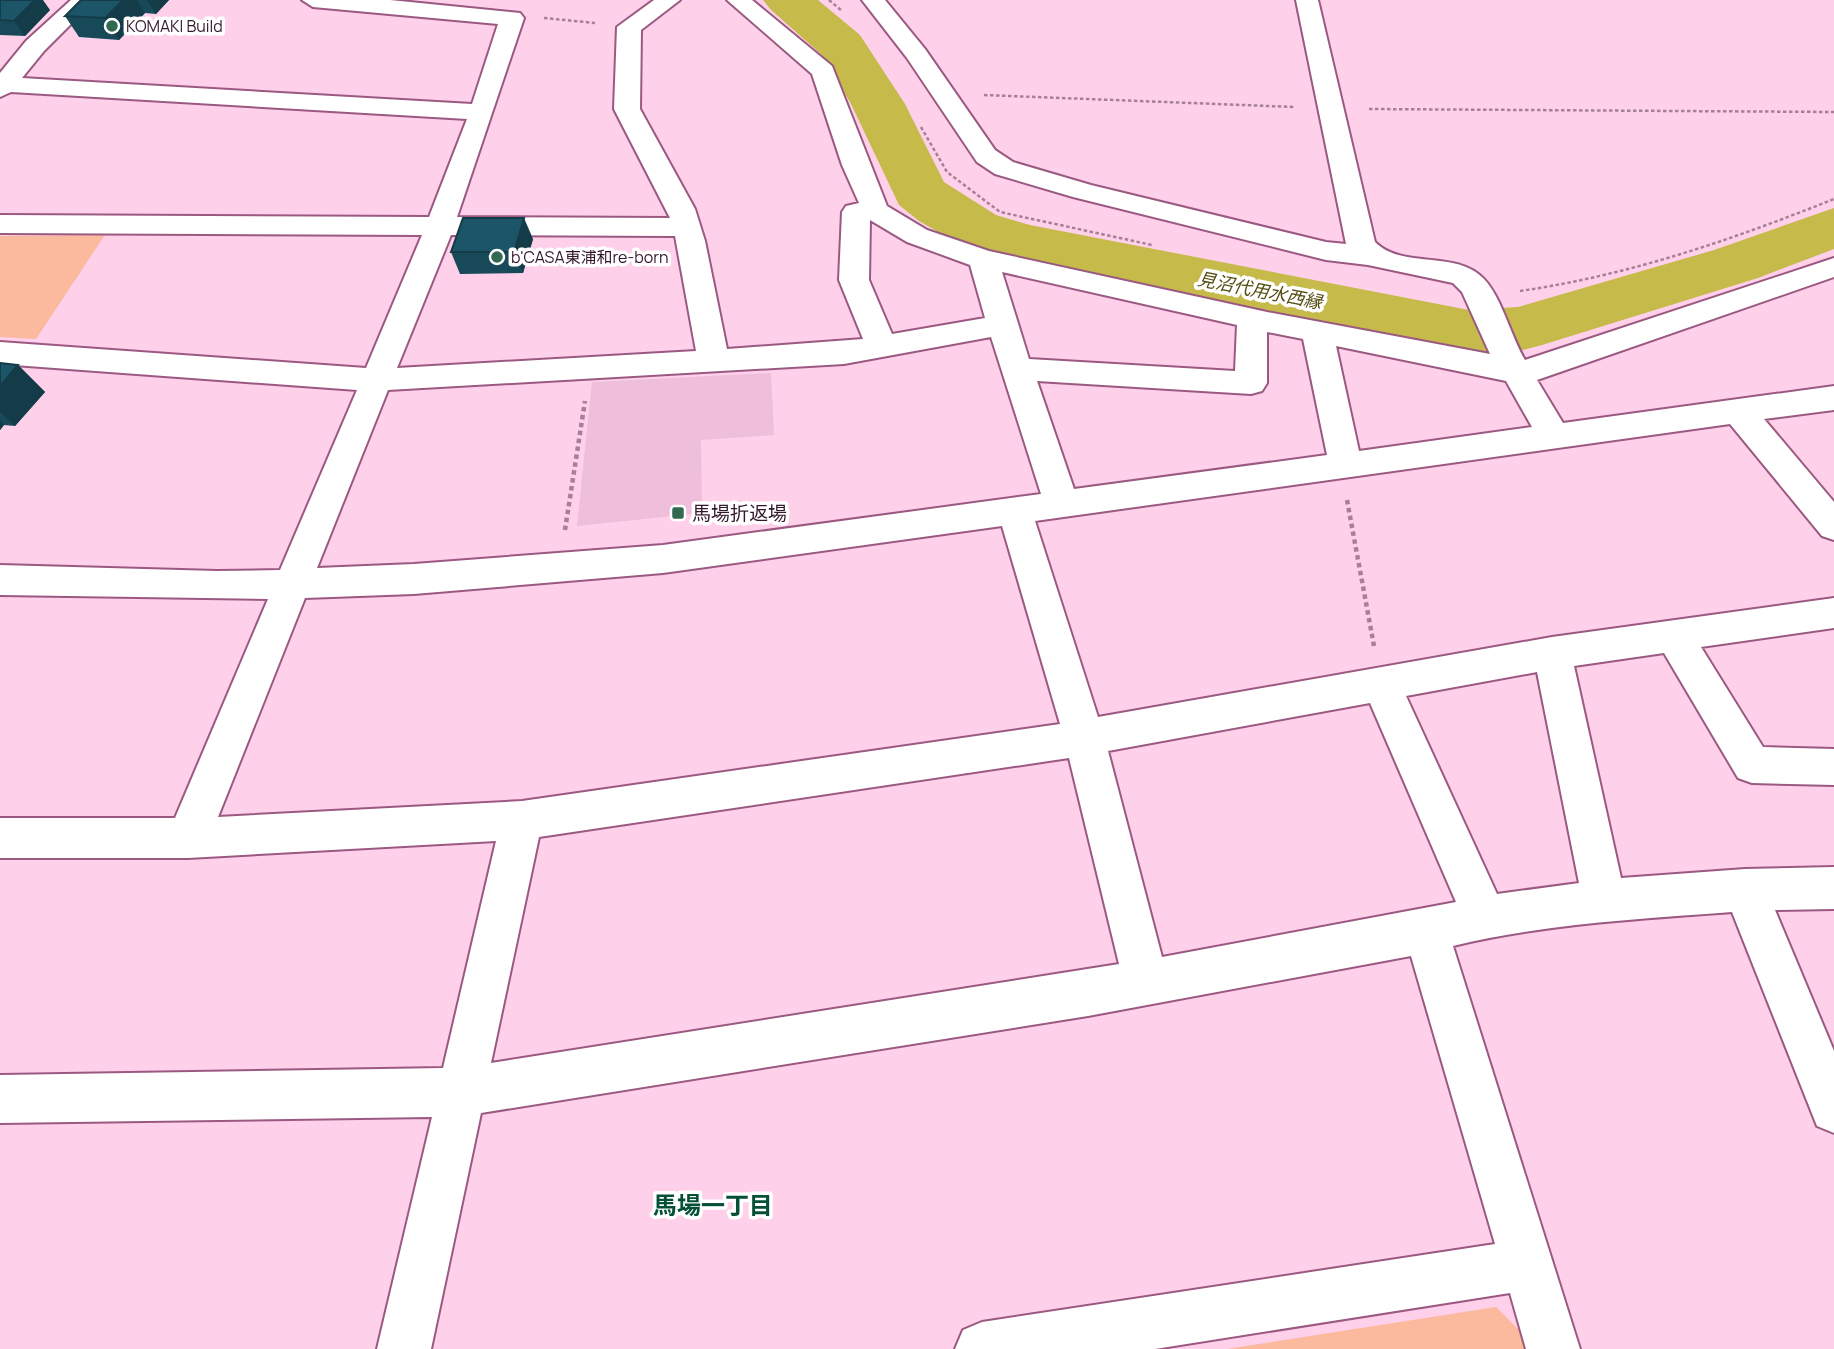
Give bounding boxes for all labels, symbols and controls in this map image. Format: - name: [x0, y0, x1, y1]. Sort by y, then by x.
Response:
- place label: KOMAKI Build: [126, 15, 223, 37]
- marker: KOMAKI Build: [104, 18, 120, 34]
- place label: b'CASA東浦和re-born: [511, 246, 668, 268]
- marker: b'CASA東浦和re-born: [489, 249, 505, 265]
- water label: 見沼代用水西縁: [1196, 266, 1326, 314]
- place label: 馬場折返場: [692, 500, 787, 526]
- marker: 馬場折返場: [670, 505, 686, 521]
- district label: 馬場一丁目: [653, 1188, 773, 1221]

